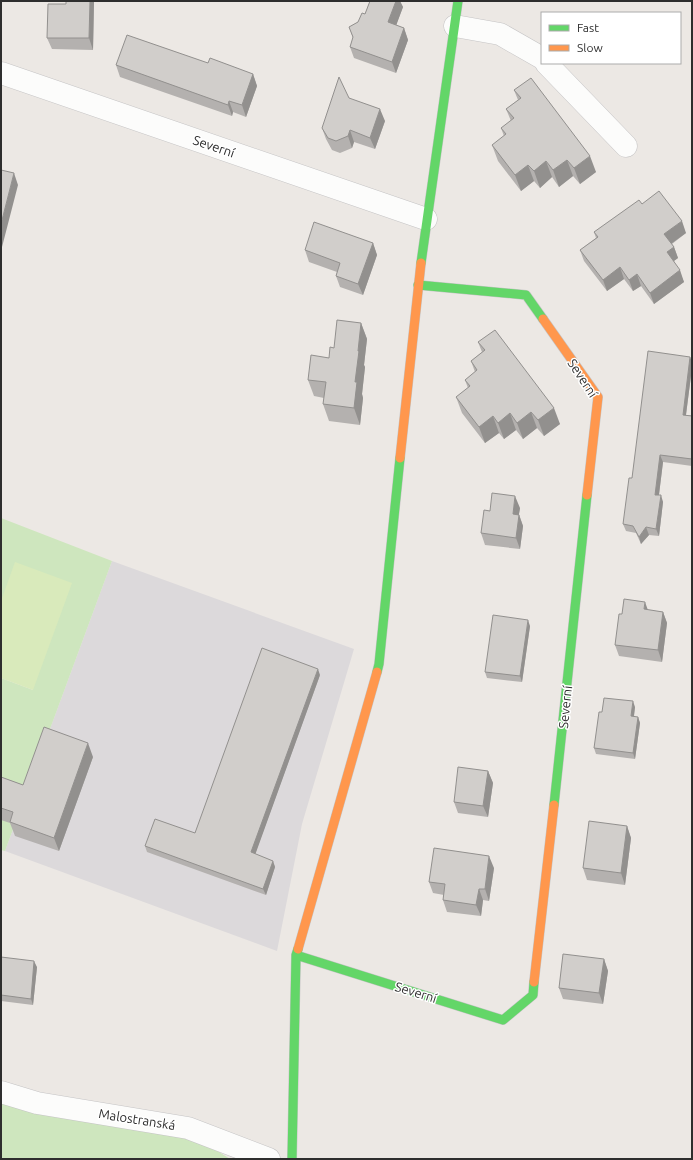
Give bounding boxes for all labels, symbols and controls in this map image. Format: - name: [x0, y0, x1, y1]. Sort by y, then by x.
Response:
- legend: [541, 12, 681, 64]
- text: Fast: [577, 21, 599, 34]
- text: Slow: [577, 41, 603, 54]
- street label: Severní: [191, 132, 237, 160]
- street label: Severní: [565, 356, 601, 401]
- street label: Severní: [556, 684, 574, 729]
- street label: Severní: [393, 979, 439, 1005]
- street label: Malostranská: [98, 1106, 176, 1132]

